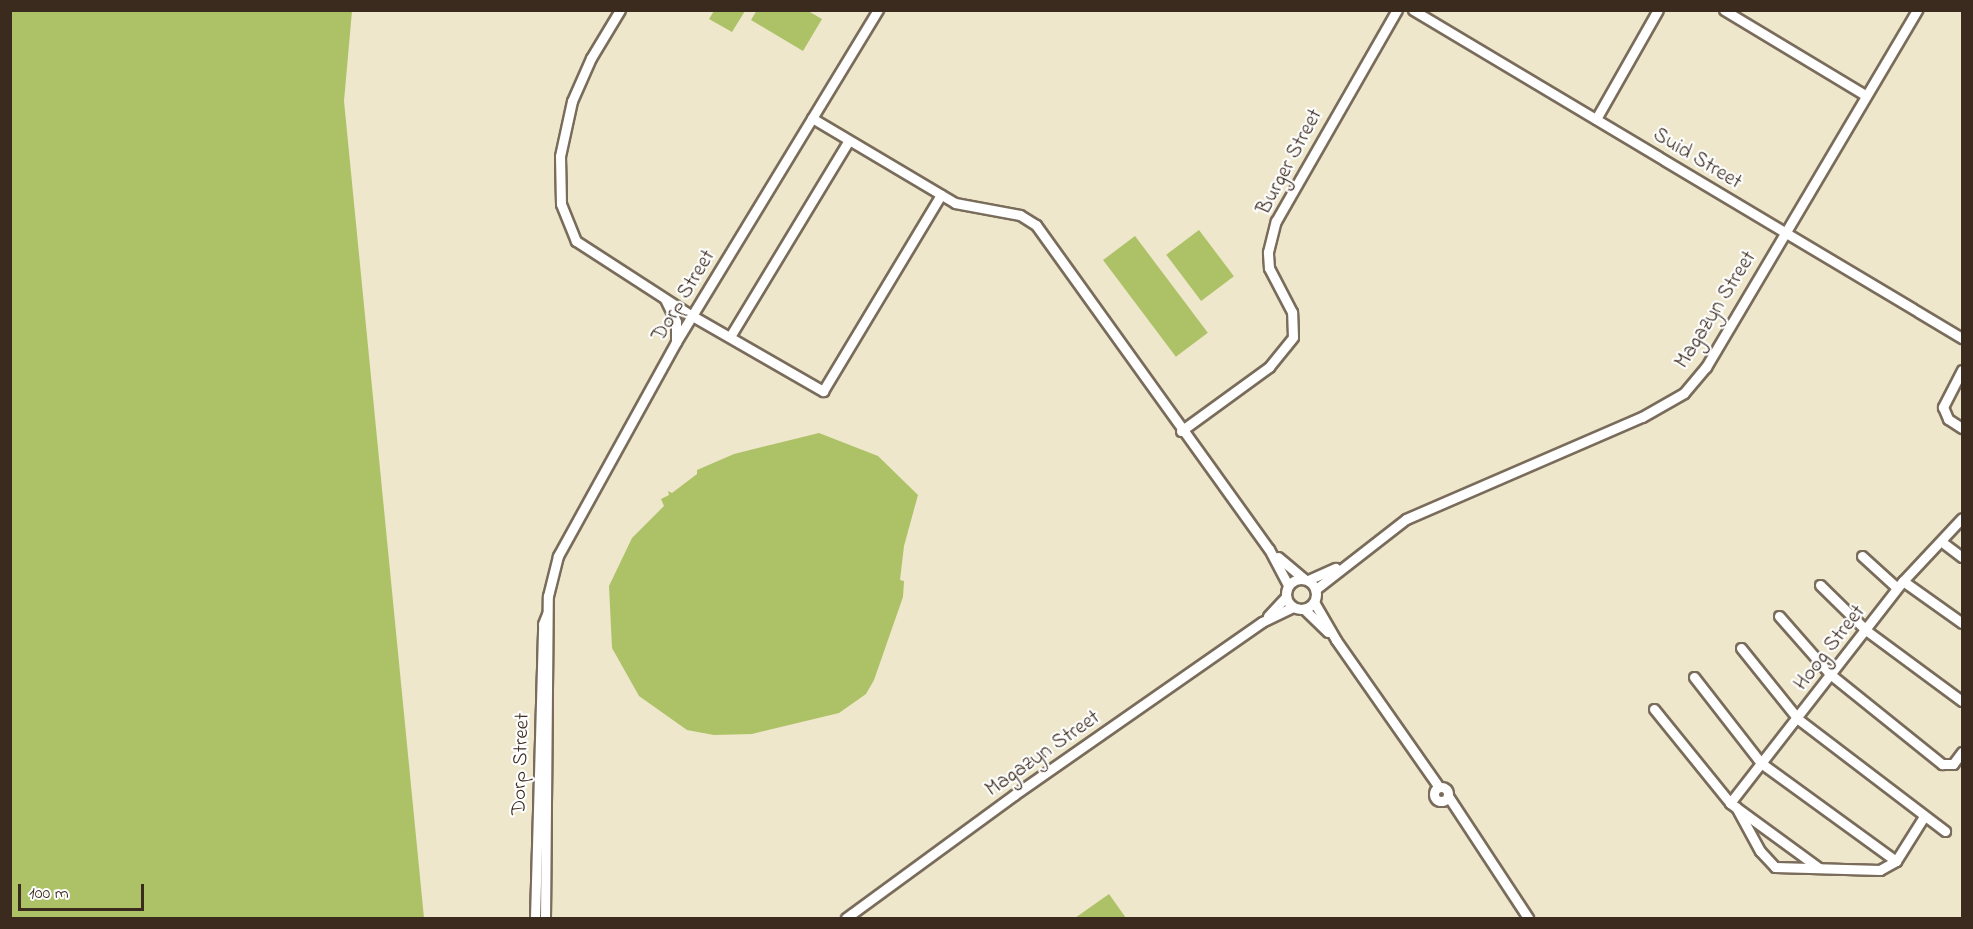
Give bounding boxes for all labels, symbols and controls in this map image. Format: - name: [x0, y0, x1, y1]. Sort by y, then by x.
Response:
- street label: Burger Street: [1252, 105, 1328, 219]
- street label: Suid Street: [1648, 123, 1746, 195]
- street label: Dorp Street: [647, 246, 721, 346]
- street label: Magazyn Street: [1670, 247, 1762, 373]
- street label: Hoog Street: [1789, 600, 1871, 696]
- street label: Magazyn Street: [981, 705, 1105, 803]
- street label: Dorp Street: [507, 712, 535, 816]
- scale bar: [21, 872, 147, 910]
- text: 100 m: [29, 881, 69, 907]

